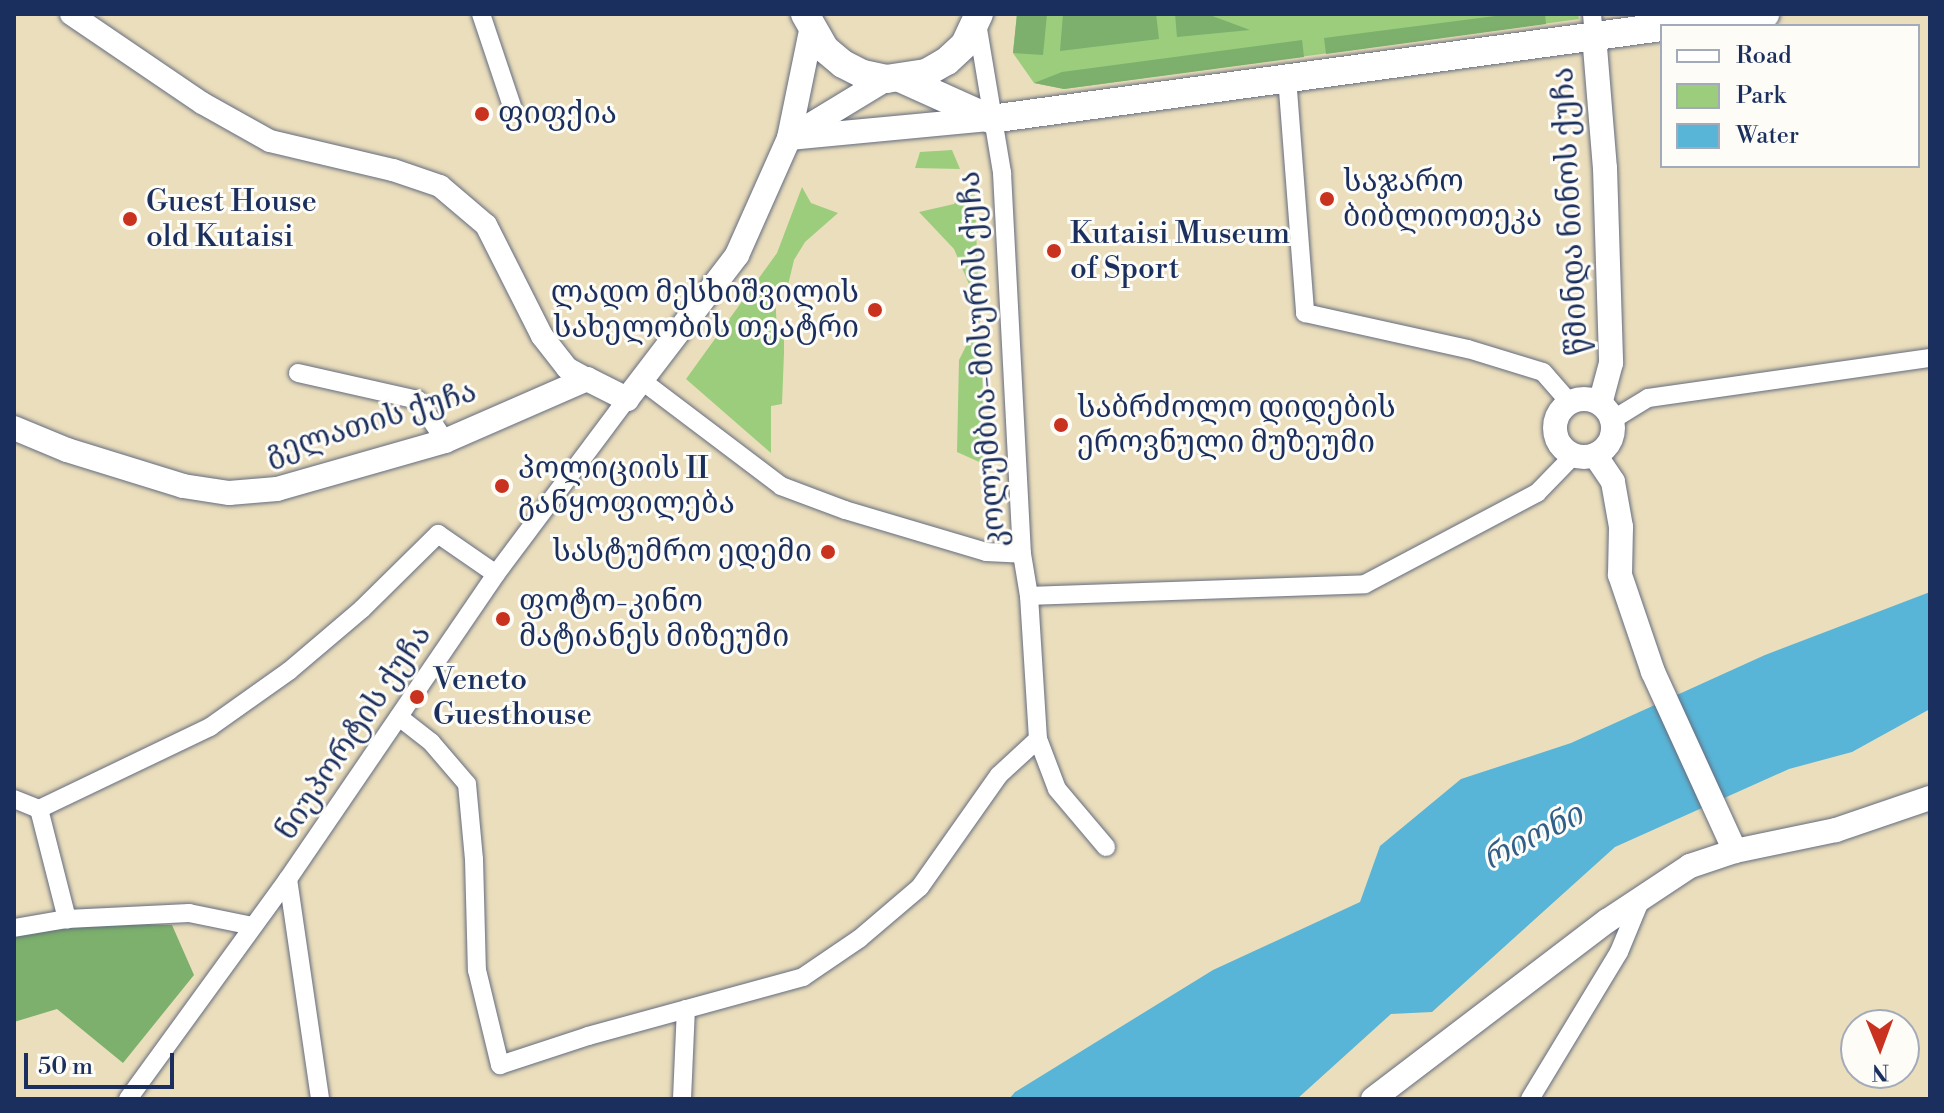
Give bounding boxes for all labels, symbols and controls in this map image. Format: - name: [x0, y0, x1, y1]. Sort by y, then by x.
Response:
- legend: [1660, 24, 1920, 168]
- text: Road: [1736, 41, 1792, 71]
- street label: წმინდა ნინოს ქუჩა: [1545, 66, 1597, 356]
- text: Park: [1736, 81, 1786, 111]
- place label: ფიფქია: [498, 96, 617, 132]
- marker: ფიფქია: [473, 105, 491, 123]
- text: Water: [1736, 121, 1799, 151]
- place label: საჯარო ბიბლიოთეკა: [1343, 164, 1542, 234]
- street label: კოლუმბია-მისურის ქუჩა: [952, 170, 1014, 548]
- place label: Guest House old Kutaisi: [146, 184, 317, 254]
- marker: საჯარო ბიბლიოთეკა: [1318, 190, 1336, 208]
- marker: Guest House old Kutaisi: [121, 210, 139, 228]
- place label: Kutaisi Museum of Sport: [1070, 216, 1290, 286]
- marker: Kutaisi Museum of Sport: [1045, 242, 1063, 260]
- place label: ლადო მესხიშვილის სახელობის თეატრი: [551, 275, 859, 346]
- marker: ლადო მესხიშვილის სახელობის თეატრი: [866, 301, 884, 319]
- street label: გელათის ქუჩა: [261, 374, 481, 472]
- place label: საბრძოლო დიდების ეროვნული მუზეუმი: [1077, 390, 1396, 460]
- marker: საბრძოლო დიდების ეროვნული მუზეუმი: [1052, 416, 1070, 434]
- place label: პოლიციის II განყოფილება: [518, 451, 735, 522]
- marker: პოლიციის II განყოფილება: [493, 477, 511, 495]
- place label: სასტუმრო ედემი: [552, 534, 812, 570]
- marker: სასტუმრო ედემი: [819, 543, 837, 561]
- place label: ფოტო-კინო მატიანეს მიზეუმი: [519, 584, 789, 654]
- marker: ფოტო-კინო მატიანეს მიზეუმი: [494, 610, 512, 628]
- street label: ნიუპორტის ქუჩა: [269, 619, 439, 847]
- place label: Veneto Guesthouse: [433, 662, 592, 732]
- marker: Veneto Guesthouse: [408, 688, 426, 706]
- water label: რიონი: [1476, 796, 1590, 878]
- north arrow: [1840, 1009, 1920, 1089]
- scale bar: [28, 1037, 178, 1087]
- text: 50 m: [38, 1052, 93, 1082]
- text: N: [1871, 1058, 1889, 1085]

